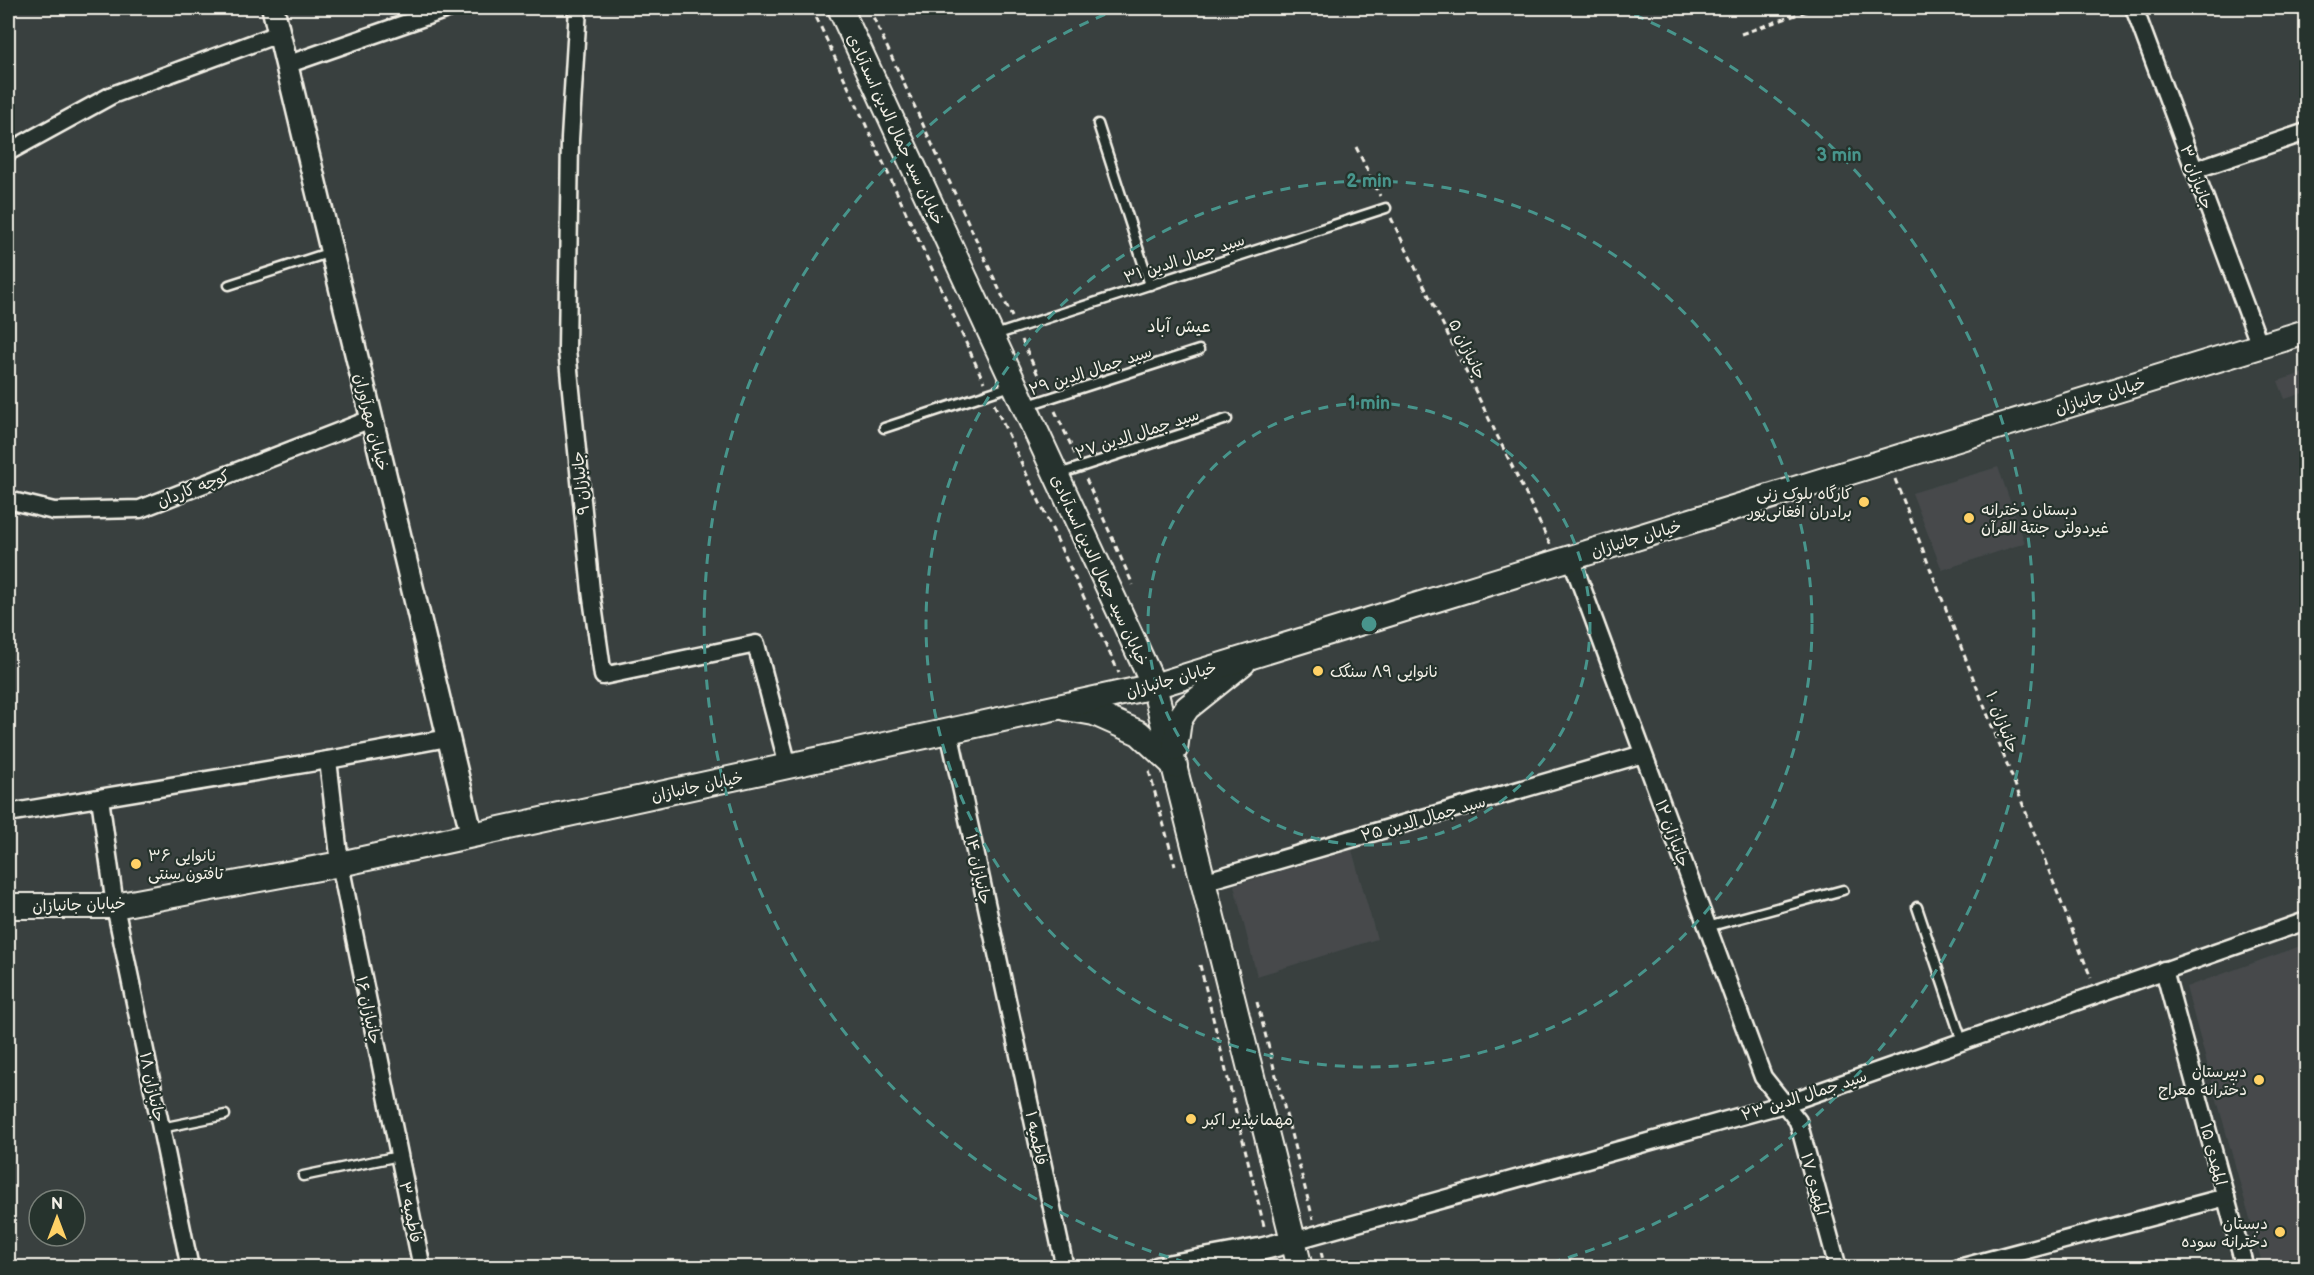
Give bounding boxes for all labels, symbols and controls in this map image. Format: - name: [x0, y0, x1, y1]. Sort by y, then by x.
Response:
- street label: خیابان سید جمال الدین اسدآبادی: [842, 31, 947, 228]
- street label: جانبازان ۳: [2175, 143, 2216, 212]
- text: 3 min: [1816, 145, 1862, 166]
- text: 2 min: [1346, 171, 1392, 192]
- street label: سید جمال الدین ۳۱: [1122, 231, 1247, 288]
- district label: عیش آباد: [1147, 316, 1211, 337]
- street label: جانبازان ۵: [1444, 316, 1489, 383]
- street label: سید جمال الدین ۲۹: [1027, 343, 1154, 400]
- street label: خیابان مهرآوران: [349, 372, 392, 473]
- street label: خیابان جانبازان: [2053, 374, 2148, 419]
- text: 1 min: [1348, 393, 1390, 414]
- street label: سید جمال الدین ۲۷: [1073, 405, 1202, 463]
- street label: جانبازان ۹: [569, 450, 594, 516]
- street label: کوچه کاردان: [155, 467, 233, 512]
- street label: خیابان سید جمال الدین اسدآبادی: [1046, 472, 1151, 669]
- place label: کارگاه بلوک زنی برادران افغانی‌پور: [1746, 484, 1852, 522]
- marker: کارگاه بلوک زنی برادران افغانی‌پور: [1857, 495, 1871, 509]
- place label: دبستان دخترانه غیردولتی جنتة القرآن: [1981, 501, 2109, 538]
- marker: دبستان دخترانه غیردولتی جنتة القرآن: [1962, 511, 1976, 525]
- street label: خیابان جانبازان: [1589, 517, 1684, 562]
- centre of rings: [1359, 614, 1379, 634]
- street label: خیابان جانبازان: [1124, 658, 1219, 702]
- place label: نانوایی ۸۹ سنگک: [1330, 662, 1439, 682]
- marker: نانوایی ۸۹ سنگک: [1311, 664, 1325, 678]
- street label: جانبازان ۱۰: [1981, 689, 2022, 756]
- street label: خیابان جانبازان: [650, 768, 745, 806]
- street label: سید جمال الدین ۲۵: [1359, 793, 1488, 846]
- street label: جانبازان ۱۲: [1651, 797, 1693, 870]
- street label: جانبازان ۱۴: [961, 832, 994, 906]
- place label: نانوایی ۳۶ تافتون سنتی: [148, 847, 224, 884]
- marker: نانوایی ۳۶ تافتون سنتی: [129, 857, 143, 871]
- street label: خیابان جانبازان: [32, 894, 126, 917]
- street label: جانبازان ۱۶: [351, 974, 384, 1046]
- street label: جانبازان ۱۸: [135, 1051, 168, 1124]
- place label: دبیرستان دخترانه معراج: [2158, 1063, 2247, 1100]
- street label: سید جمال الدین ۲۳: [1739, 1067, 1870, 1126]
- marker: دبیرستان دخترانه معراج: [2252, 1073, 2266, 1087]
- street label: فاطمیه ۱: [1021, 1110, 1051, 1167]
- place label: مهمانپذیر اکبر: [1201, 1111, 1293, 1130]
- marker: مهمانپذیر اکبر: [1184, 1112, 1198, 1126]
- street label: المهدی ۱۵: [2195, 1121, 2230, 1187]
- street label: المهدی ۱۷: [1796, 1151, 1831, 1218]
- street label: فاطمیه ۳: [394, 1180, 425, 1245]
- north arrow: [27, 1188, 87, 1248]
- text: N: [51, 1195, 63, 1214]
- place label: دبستان دخترانه سوده: [2181, 1215, 2268, 1252]
- marker: دبستان دخترانه سوده: [2273, 1225, 2287, 1239]

